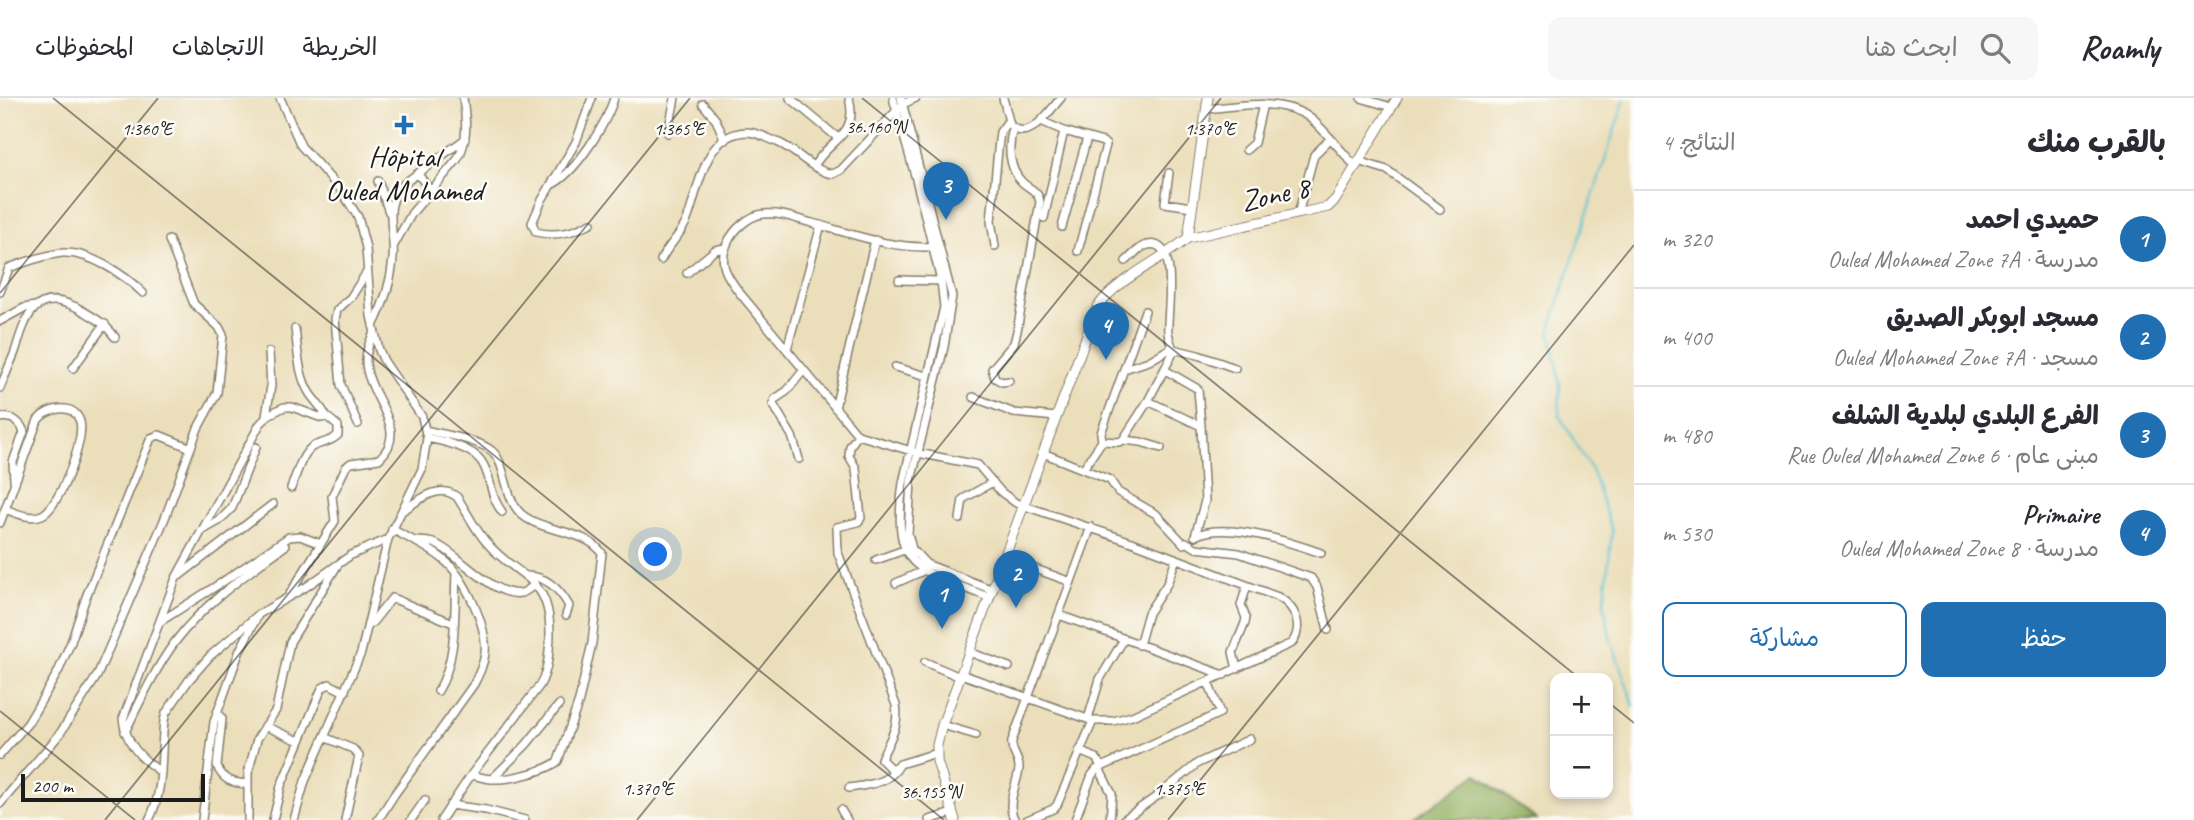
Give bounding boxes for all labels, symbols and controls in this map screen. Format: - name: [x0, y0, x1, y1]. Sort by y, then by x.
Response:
- search box: [1548, 17, 2038, 80]
- text: Roamly: [2080, 27, 2159, 69]
- icon: search: [1976, 29, 2014, 67]
- text: ابحث هنا: [1865, 31, 1958, 64]
- text: المحفوظات: [35, 32, 134, 62]
- text: الاتجاهات: [172, 32, 265, 62]
- text: الخريطة: [303, 32, 377, 62]
- marker: Hôpital Ouled Mohamed: [394, 115, 414, 135]
- text: 36.160°N: [846, 116, 909, 138]
- text: 1.360°E: [122, 118, 175, 140]
- text: 1.365°E: [654, 118, 707, 140]
- text: 1.370°E: [1185, 118, 1238, 140]
- text: بالقرب منك: [2027, 123, 2166, 161]
- text: النتائج: 4: [1662, 128, 1736, 157]
- place label: Hôpital Ouled Mohamed: [325, 137, 487, 209]
- pin: 3: [923, 162, 969, 220]
- street label: Zone 8: [1237, 167, 1315, 220]
- text: حميدي احمد: [1966, 203, 2099, 236]
- text: 320 m: [1662, 225, 1712, 254]
- text: 1: [2138, 225, 2148, 254]
- text: مدرسة · Ouled Mohamed Zone 7A: [1828, 245, 2099, 274]
- text: مسجد ابوبكر الصديق: [1886, 301, 2099, 334]
- pin: 4: [1083, 302, 1129, 360]
- text: 400 m: [1662, 323, 1712, 352]
- text: 2: [2138, 323, 2148, 352]
- text: مسجد · Ouled Mohamed Zone 7A: [1833, 343, 2099, 372]
- text: الفرع البلدي لبلدية الشلف: [1832, 399, 2099, 432]
- text: 480 m: [1662, 421, 1712, 450]
- text: 3: [2138, 421, 2148, 450]
- text: مبنى عام · Rue Ouled Mohamed Zone 6: [1787, 441, 2099, 470]
- text: Primaire: [2023, 498, 2099, 531]
- text: 530 m: [1662, 519, 1712, 548]
- text: 4: [2138, 519, 2148, 548]
- text: مدرسة · Ouled Mohamed Zone 8: [1839, 534, 2099, 563]
- your location: [638, 537, 672, 571]
- pin: 2: [993, 550, 1039, 608]
- pin: 1: [919, 571, 965, 629]
- button: مشاركة: [1662, 602, 1907, 677]
- button: حفظ: [1921, 602, 2166, 677]
- map controls: [1550, 673, 1613, 799]
- button: +: [1550, 673, 1613, 736]
- button: −: [1550, 736, 1613, 799]
- scale bar: [21, 771, 205, 803]
- text: 200 m: [32, 774, 73, 798]
- text: 1.370°E: [623, 778, 676, 800]
- text: 1.375°E: [1154, 778, 1207, 800]
- text: 36.155°N: [901, 781, 964, 803]

